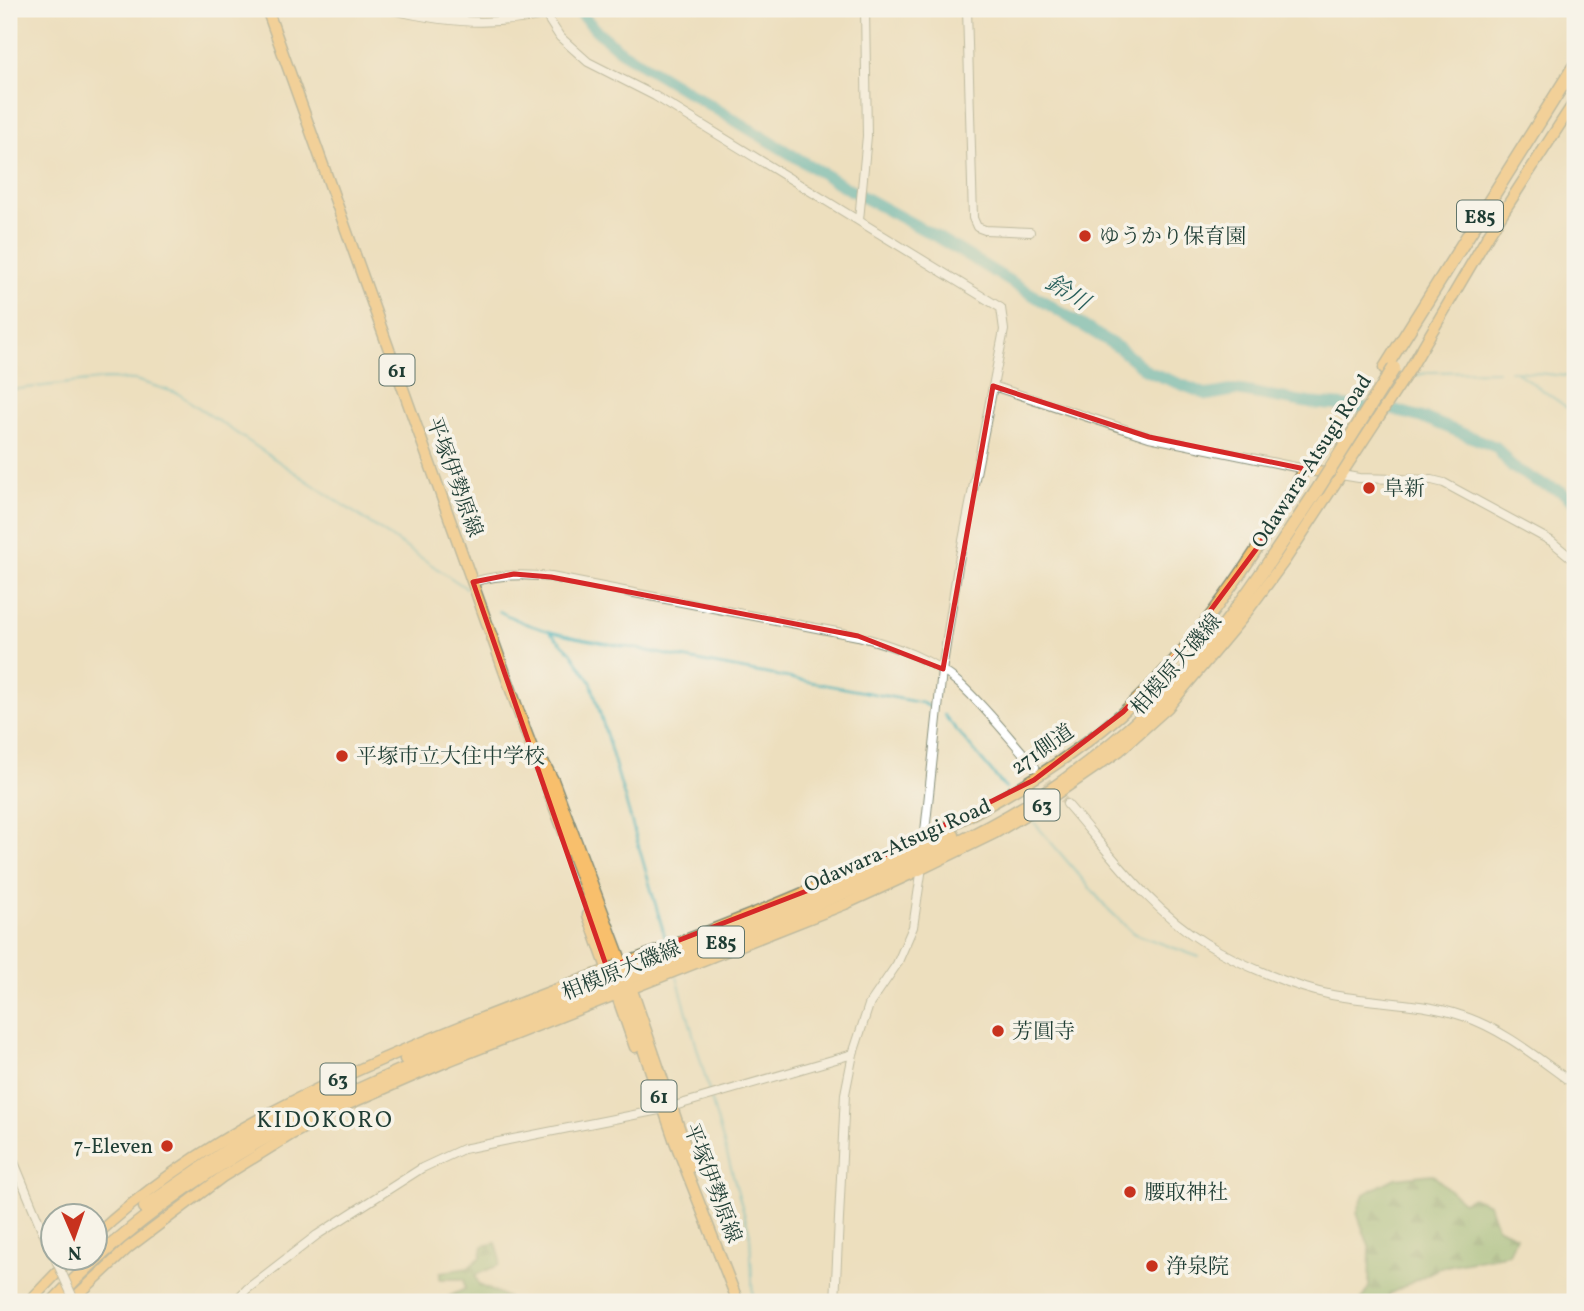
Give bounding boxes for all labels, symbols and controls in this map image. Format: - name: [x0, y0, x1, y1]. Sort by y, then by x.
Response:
- road number: E85: [1457, 200, 1503, 232]
- place label: ゆうかり保育園: [1099, 223, 1246, 252]
- marker: ゆうかり保育園: [1077, 228, 1093, 244]
- water label: 鈴川: [1039, 268, 1097, 321]
- road number: 61: [380, 354, 414, 386]
- street label: Odawara-Atsugi Road: [1245, 369, 1379, 554]
- street label: 平塚伊勢原線: [418, 413, 489, 542]
- place label: 阜新: [1383, 475, 1425, 504]
- marker: 阜新: [1361, 480, 1377, 496]
- street label: 相模原大磯線: [1125, 608, 1229, 722]
- street label: 271側道: [1005, 718, 1080, 782]
- place label: 平塚市立大住中学校: [356, 743, 545, 772]
- marker: 平塚市立大住中学校: [334, 748, 350, 764]
- road number: 63: [1024, 790, 1060, 820]
- street label: Odawara-Atsugi Road: [800, 792, 996, 901]
- road number: E85: [698, 926, 744, 958]
- street label: 相模原大磯線: [558, 934, 685, 1008]
- place label: 芳圓寺: [1012, 1018, 1075, 1047]
- marker: 芳圓寺: [990, 1023, 1006, 1039]
- road number: 63: [320, 1064, 356, 1094]
- road number: 61: [642, 1080, 676, 1112]
- district label: KIDOKORO: [256, 1105, 394, 1137]
- street label: 平塚伊勢原線: [675, 1120, 748, 1248]
- place label: 7-Eleven: [73, 1133, 153, 1162]
- marker: 7-Eleven: [159, 1138, 175, 1154]
- place label: 腰取神社: [1144, 1179, 1228, 1208]
- marker: 腰取神社: [1122, 1184, 1138, 1200]
- north arrow: [38, 1202, 108, 1272]
- text: N: [67, 1239, 82, 1265]
- place label: 浄泉院: [1166, 1253, 1229, 1282]
- marker: 浄泉院: [1144, 1258, 1160, 1274]

